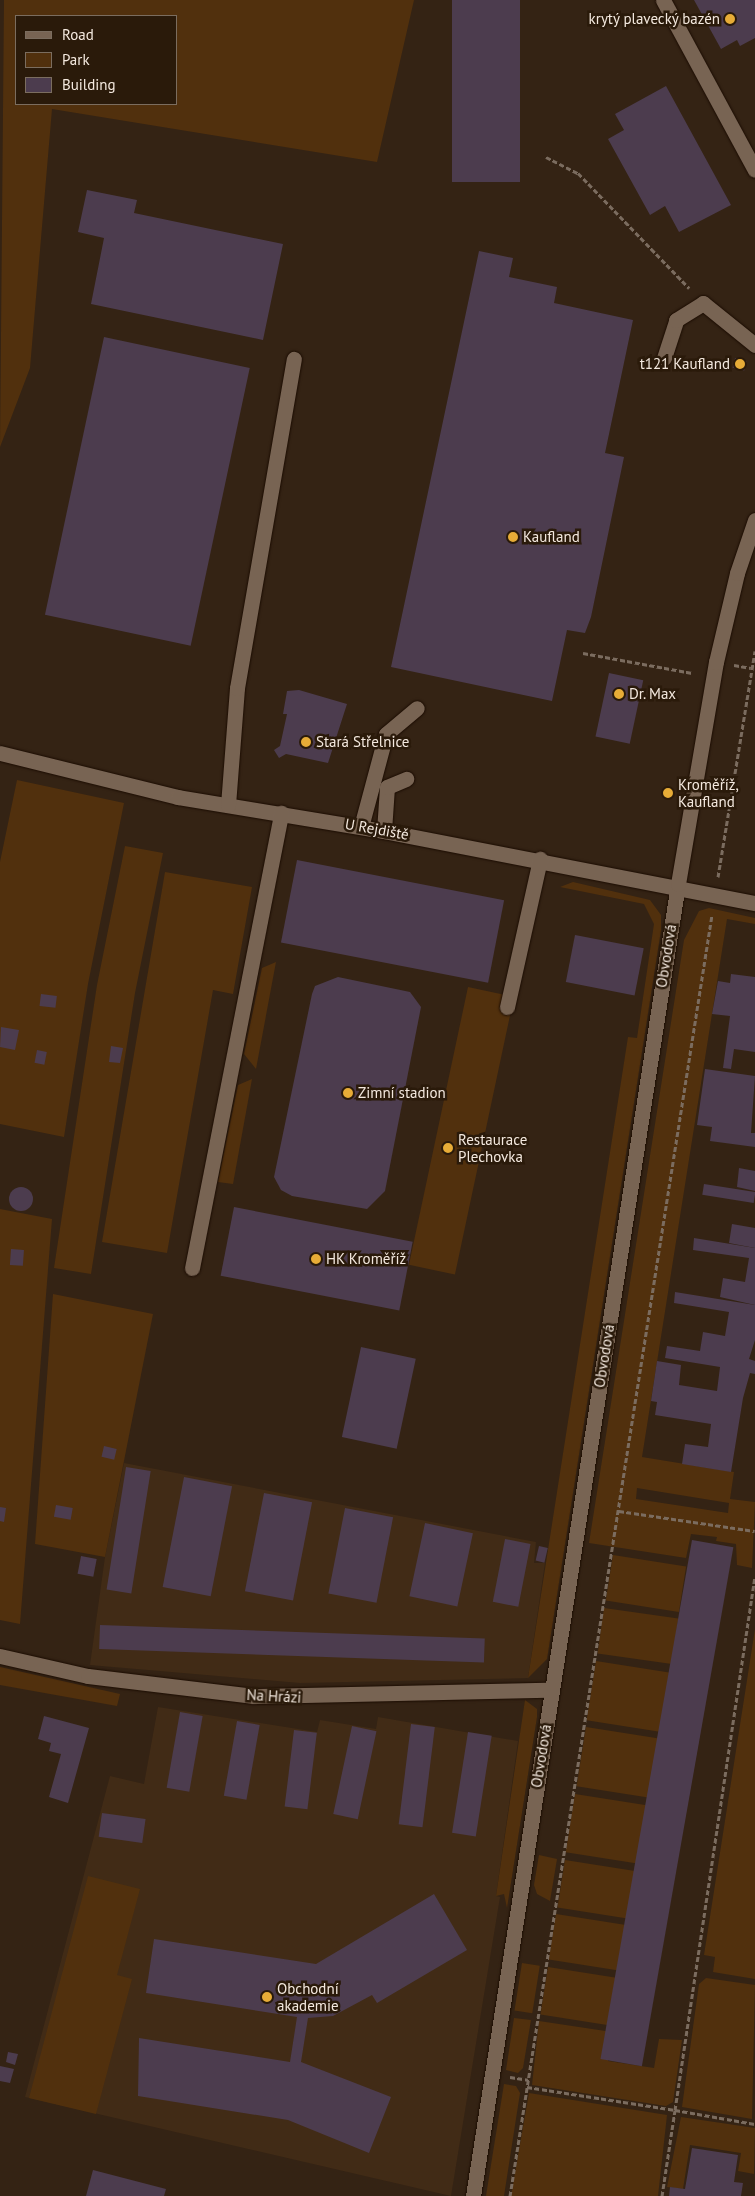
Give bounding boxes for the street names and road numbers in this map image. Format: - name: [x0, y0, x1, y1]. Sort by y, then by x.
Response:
- street label: U Rejdiště: [344, 815, 410, 843]
- street label: Obvodová: [652, 923, 680, 989]
- street label: Obvodová: [590, 1323, 618, 1389]
- street label: Na Hrázi: [246, 1686, 302, 1706]
- street label: Obvodová: [527, 1723, 555, 1789]

